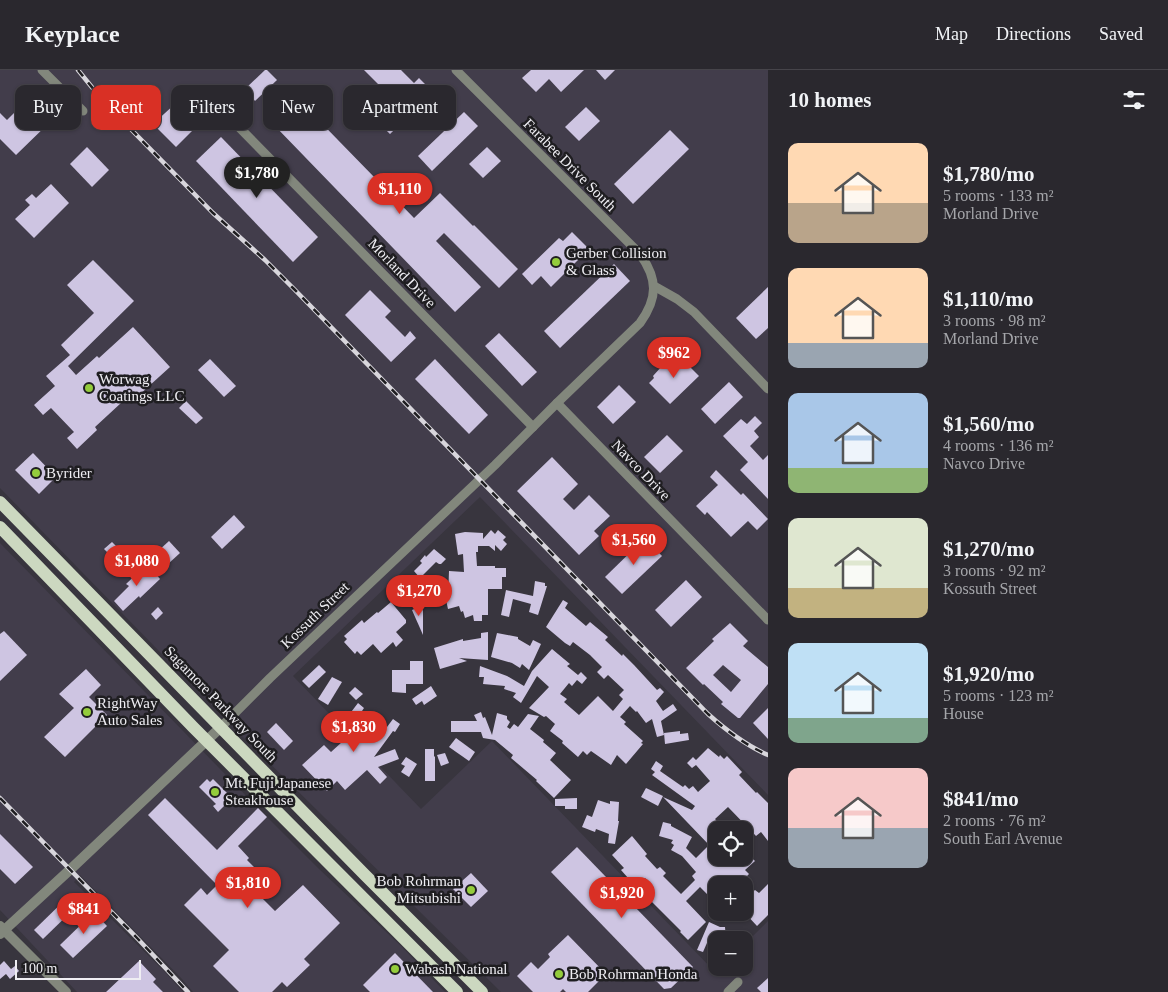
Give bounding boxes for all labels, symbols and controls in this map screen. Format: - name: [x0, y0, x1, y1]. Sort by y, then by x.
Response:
- text: Keyplace: [25, 21, 120, 47]
- text: Map: [935, 24, 968, 44]
- text: Directions: [996, 24, 1071, 44]
- text: Saved: [1099, 24, 1143, 44]
- chip: Buy: [15, 85, 81, 130]
- chip: Rent: [91, 85, 161, 130]
- chip: Filters: [171, 85, 253, 130]
- chip: New: [263, 85, 333, 130]
- chip: Apartment: [343, 85, 456, 130]
- icon: filters: [1120, 86, 1148, 114]
- text: 10 homes: [788, 88, 871, 112]
- street label: Farabee Drive South: [520, 115, 620, 215]
- pin: $1,780: [216, 156, 298, 199]
- text: $1,780/mo: [943, 162, 1035, 186]
- icon: home: [828, 163, 888, 223]
- text: $1,780: [235, 164, 279, 181]
- pin: $1,110: [359, 172, 441, 215]
- text: $1,110: [378, 180, 422, 197]
- text: 5 rooms · 133 m²: [943, 187, 1054, 204]
- text: Morland Drive: [943, 205, 1039, 222]
- street label: Morland Drive: [365, 235, 439, 311]
- place label: Gerber Collision & Glass: [566, 245, 667, 278]
- marker: Gerber Collision & Glass: [550, 256, 562, 268]
- text: $1,110/mo: [943, 287, 1033, 311]
- icon: home: [828, 288, 888, 348]
- text: 3 rooms · 98 m²: [943, 312, 1046, 329]
- text: Morland Drive: [943, 330, 1039, 347]
- pin: $962: [644, 336, 704, 379]
- text: $962: [658, 344, 690, 361]
- place label: Worwag Coatings LLC: [99, 371, 184, 404]
- marker: Worwag Coatings LLC: [83, 382, 95, 394]
- text: $1,560/mo: [943, 412, 1035, 436]
- icon: home: [828, 413, 888, 473]
- street label: Navco Drive: [608, 437, 674, 504]
- text: 4 rooms · 136 m²: [943, 437, 1054, 454]
- text: Navco Drive: [943, 455, 1025, 472]
- place label: Byrider: [46, 465, 92, 481]
- marker: Byrider: [30, 467, 42, 479]
- pin: $1,560: [593, 524, 675, 566]
- text: $1,560: [612, 531, 656, 548]
- text: $1,270/mo: [943, 537, 1035, 561]
- icon: home: [828, 538, 888, 598]
- pin: $1,080: [96, 544, 178, 587]
- text: $1,080: [115, 552, 159, 569]
- text: 3 rooms · 92 m²: [943, 562, 1046, 579]
- pin: $1,270: [378, 574, 460, 617]
- street label: Kossuth Street: [278, 578, 353, 651]
- text: Kossuth Street: [943, 580, 1037, 597]
- text: $1,270: [397, 582, 441, 599]
- street label: Sagamore Parkway South: [161, 643, 281, 766]
- text: $1,920/mo: [943, 662, 1035, 686]
- icon: home: [828, 663, 888, 723]
- text: 5 rooms · 123 m²: [943, 687, 1054, 704]
- place label: RightWay Auto Sales: [97, 695, 163, 728]
- text: House: [943, 705, 984, 722]
- marker: RightWay Auto Sales: [81, 706, 93, 718]
- pin: $1,830: [313, 710, 395, 753]
- text: $1,830: [332, 718, 376, 735]
- place label: Mt. Fuji Japanese Steakhouse: [225, 775, 332, 808]
- marker: Mt. Fuji Japanese Steakhouse: [209, 786, 221, 798]
- text: $841/mo: [943, 787, 1019, 811]
- icon: home: [828, 788, 888, 848]
- text: 2 rooms · 76 m²: [943, 812, 1046, 829]
- map controls: [708, 821, 753, 976]
- button: locate: [708, 821, 753, 866]
- text: South Earl Avenue: [943, 830, 1063, 847]
- pin: $1,810: [207, 866, 289, 909]
- place label: Bob Rohrman Mitsubishi: [376, 873, 461, 906]
- text: $1,810: [226, 874, 270, 891]
- pin: $1,920: [581, 876, 663, 919]
- button: +: [708, 876, 753, 921]
- marker: Bob Rohrman Mitsubishi: [465, 884, 477, 896]
- text: $1,920: [600, 884, 644, 901]
- pin: $841: [54, 892, 114, 935]
- text: $841: [68, 900, 100, 917]
- button: −: [708, 931, 753, 976]
- scale bar: [15, 957, 141, 980]
- text: 100 m: [22, 961, 57, 976]
- place label: Wabash National: [405, 961, 508, 977]
- marker: Wabash National: [389, 963, 401, 975]
- place label: Bob Rohrman Honda: [569, 966, 698, 982]
- marker: Bob Rohrman Honda: [553, 968, 565, 980]

